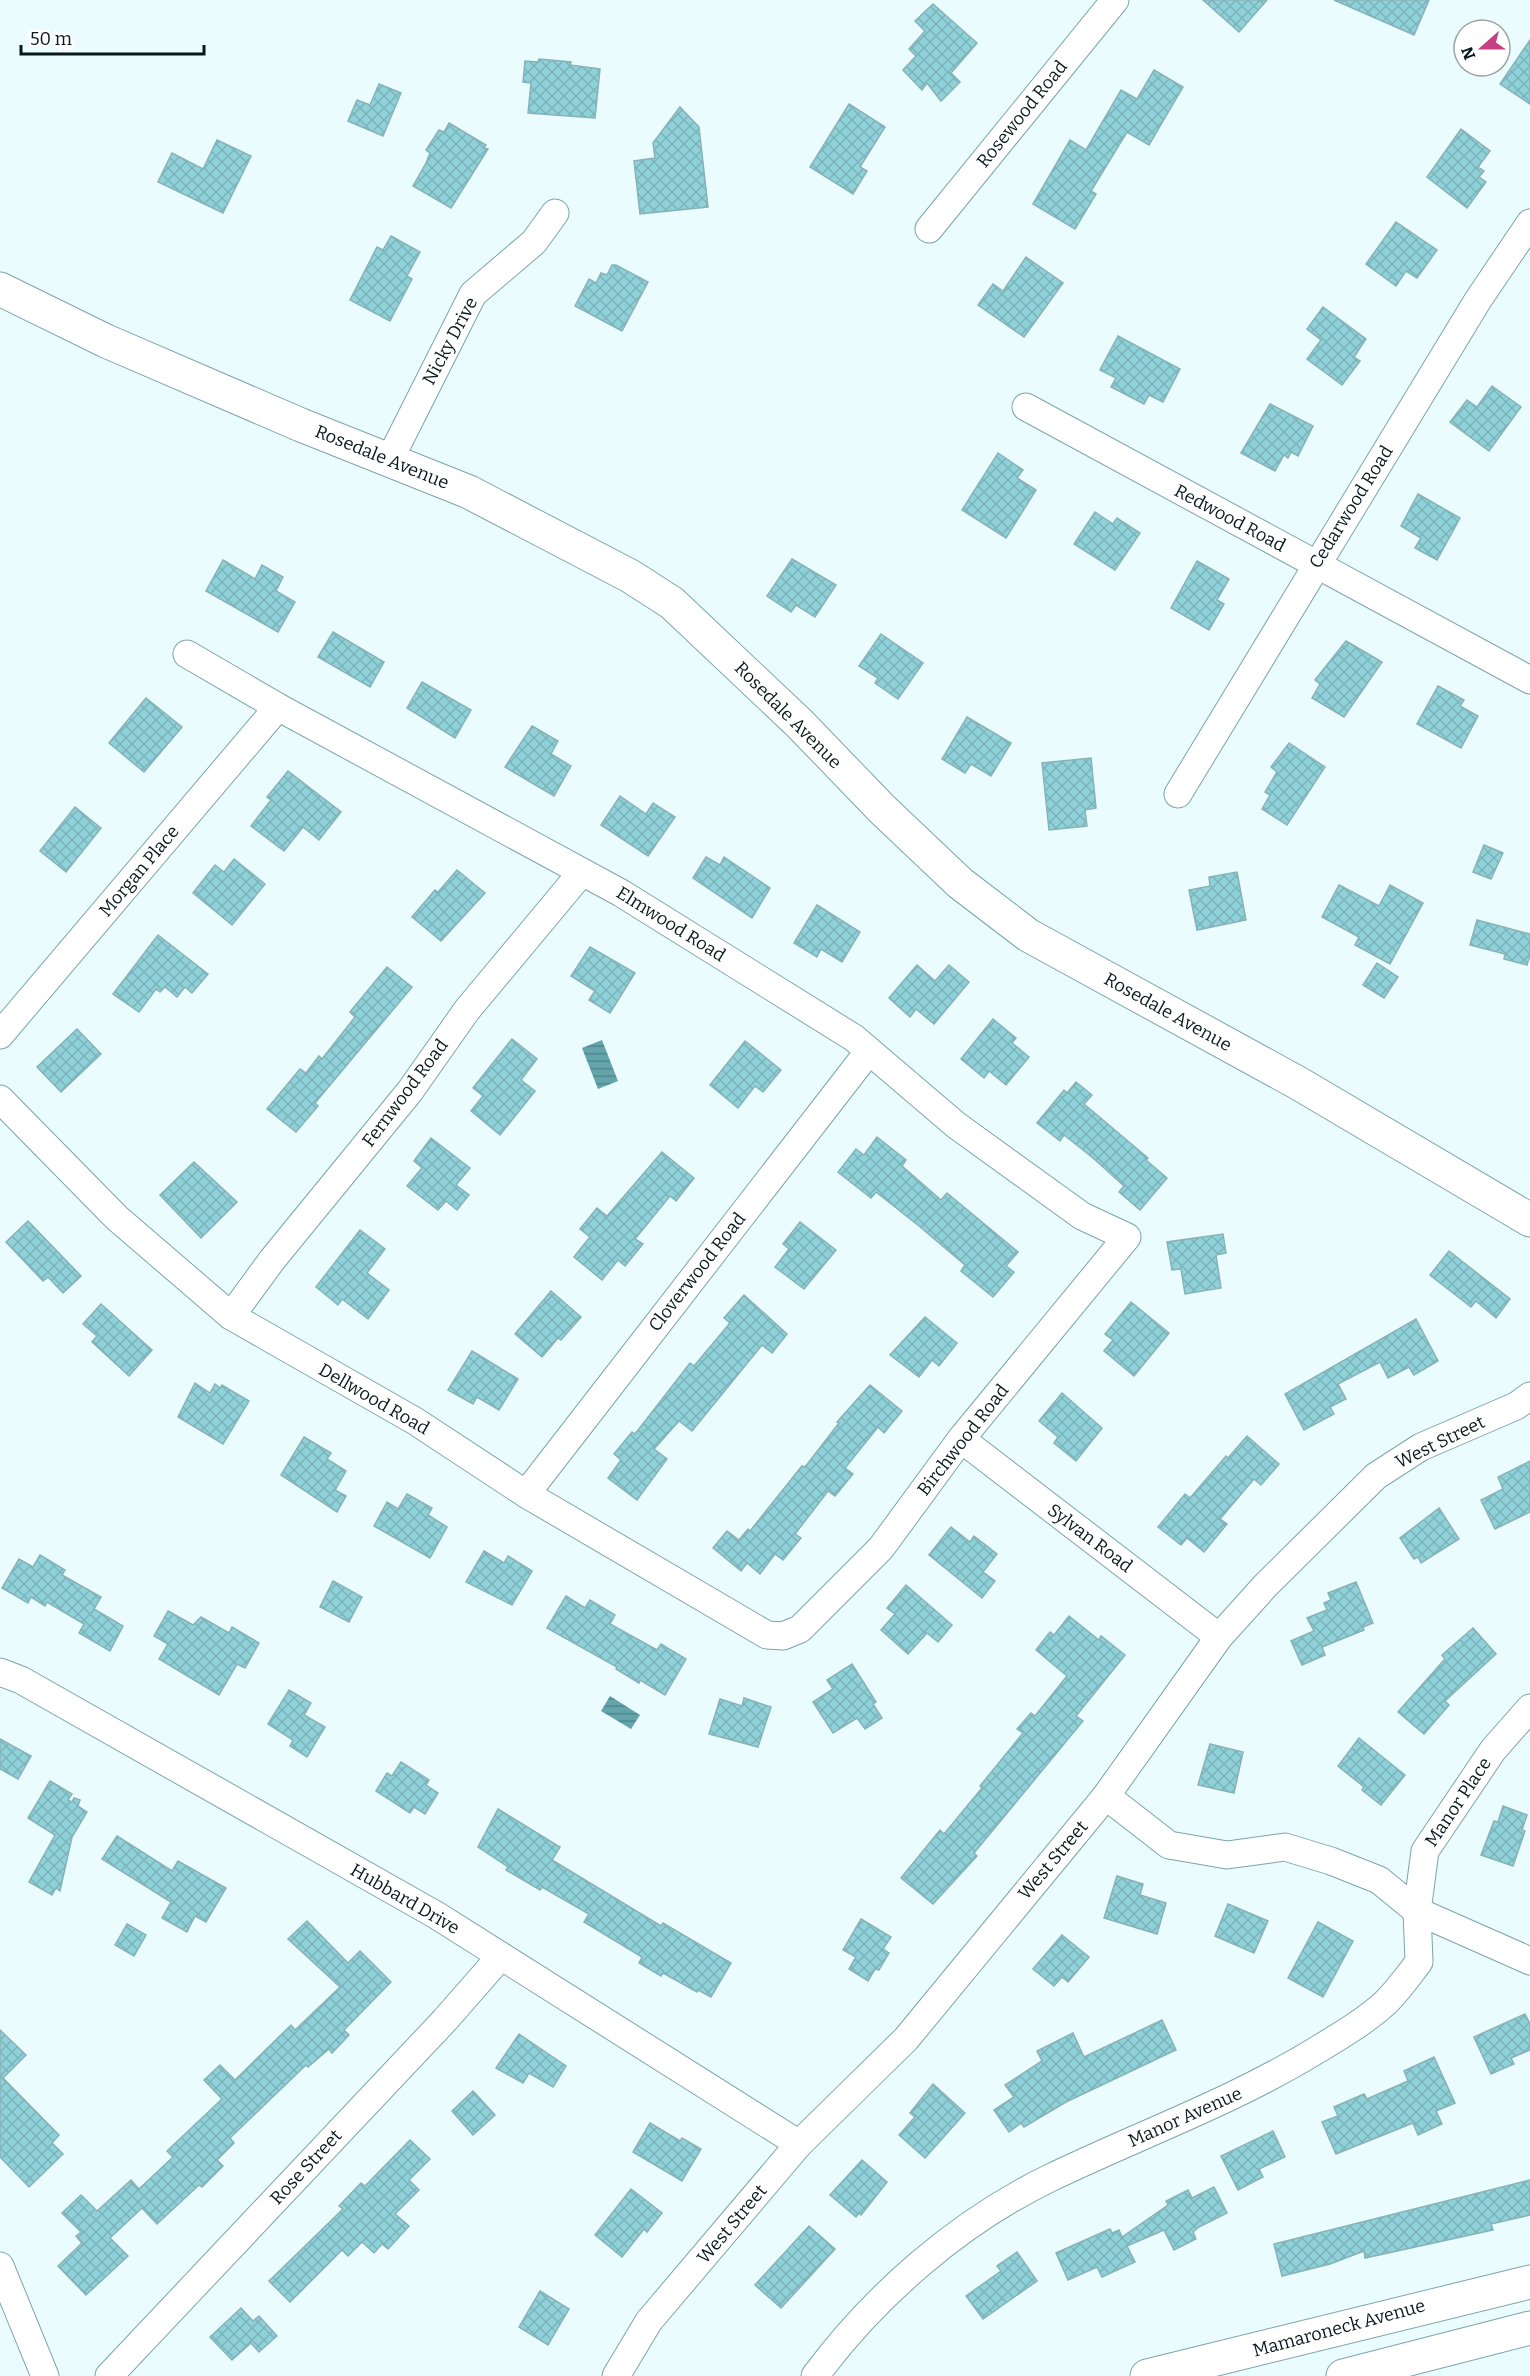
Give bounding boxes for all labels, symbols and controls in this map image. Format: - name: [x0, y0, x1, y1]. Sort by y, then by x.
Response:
- scale bar: [21, 18, 204, 56]
- north arrow: [1452, 18, 1512, 78]
- text: 50 m: [30, 28, 72, 50]
- text: N: [1457, 44, 1480, 62]
- street label: Rosewood Road: [972, 56, 1072, 172]
- street label: Nicky Drive: [418, 293, 482, 389]
- street label: Rosedale Avenue: [312, 420, 452, 494]
- street label: Cedarwood Road: [1304, 441, 1398, 572]
- street label: Redwood Road: [1171, 479, 1290, 557]
- street label: Rosedale Avenue: [730, 657, 846, 773]
- street label: Morgan Place: [94, 821, 184, 921]
- street label: Elmwood Road: [612, 882, 730, 966]
- street label: Rosedale Avenue: [1100, 968, 1236, 1056]
- street label: Fernwood Road: [357, 1035, 453, 1151]
- street label: Cloverwood Road: [644, 1208, 750, 1336]
- street label: Dellwood Road: [315, 1358, 433, 1440]
- street label: Birchwood Road: [913, 1380, 1013, 1500]
- street label: West Street: [1392, 1411, 1489, 1473]
- street label: Sylvan Road: [1043, 1499, 1137, 1577]
- street label: Manor Place: [1420, 1753, 1496, 1851]
- street label: West Street: [1014, 1816, 1093, 1904]
- street label: Hubbard Drive: [347, 1859, 463, 1939]
- street label: Manor Avenue: [1125, 2082, 1245, 2152]
- street label: Rose Street: [266, 2125, 347, 2209]
- street label: West Street: [693, 2180, 772, 2268]
- street label: Mamaroneck Avenue: [1250, 2294, 1428, 2362]

